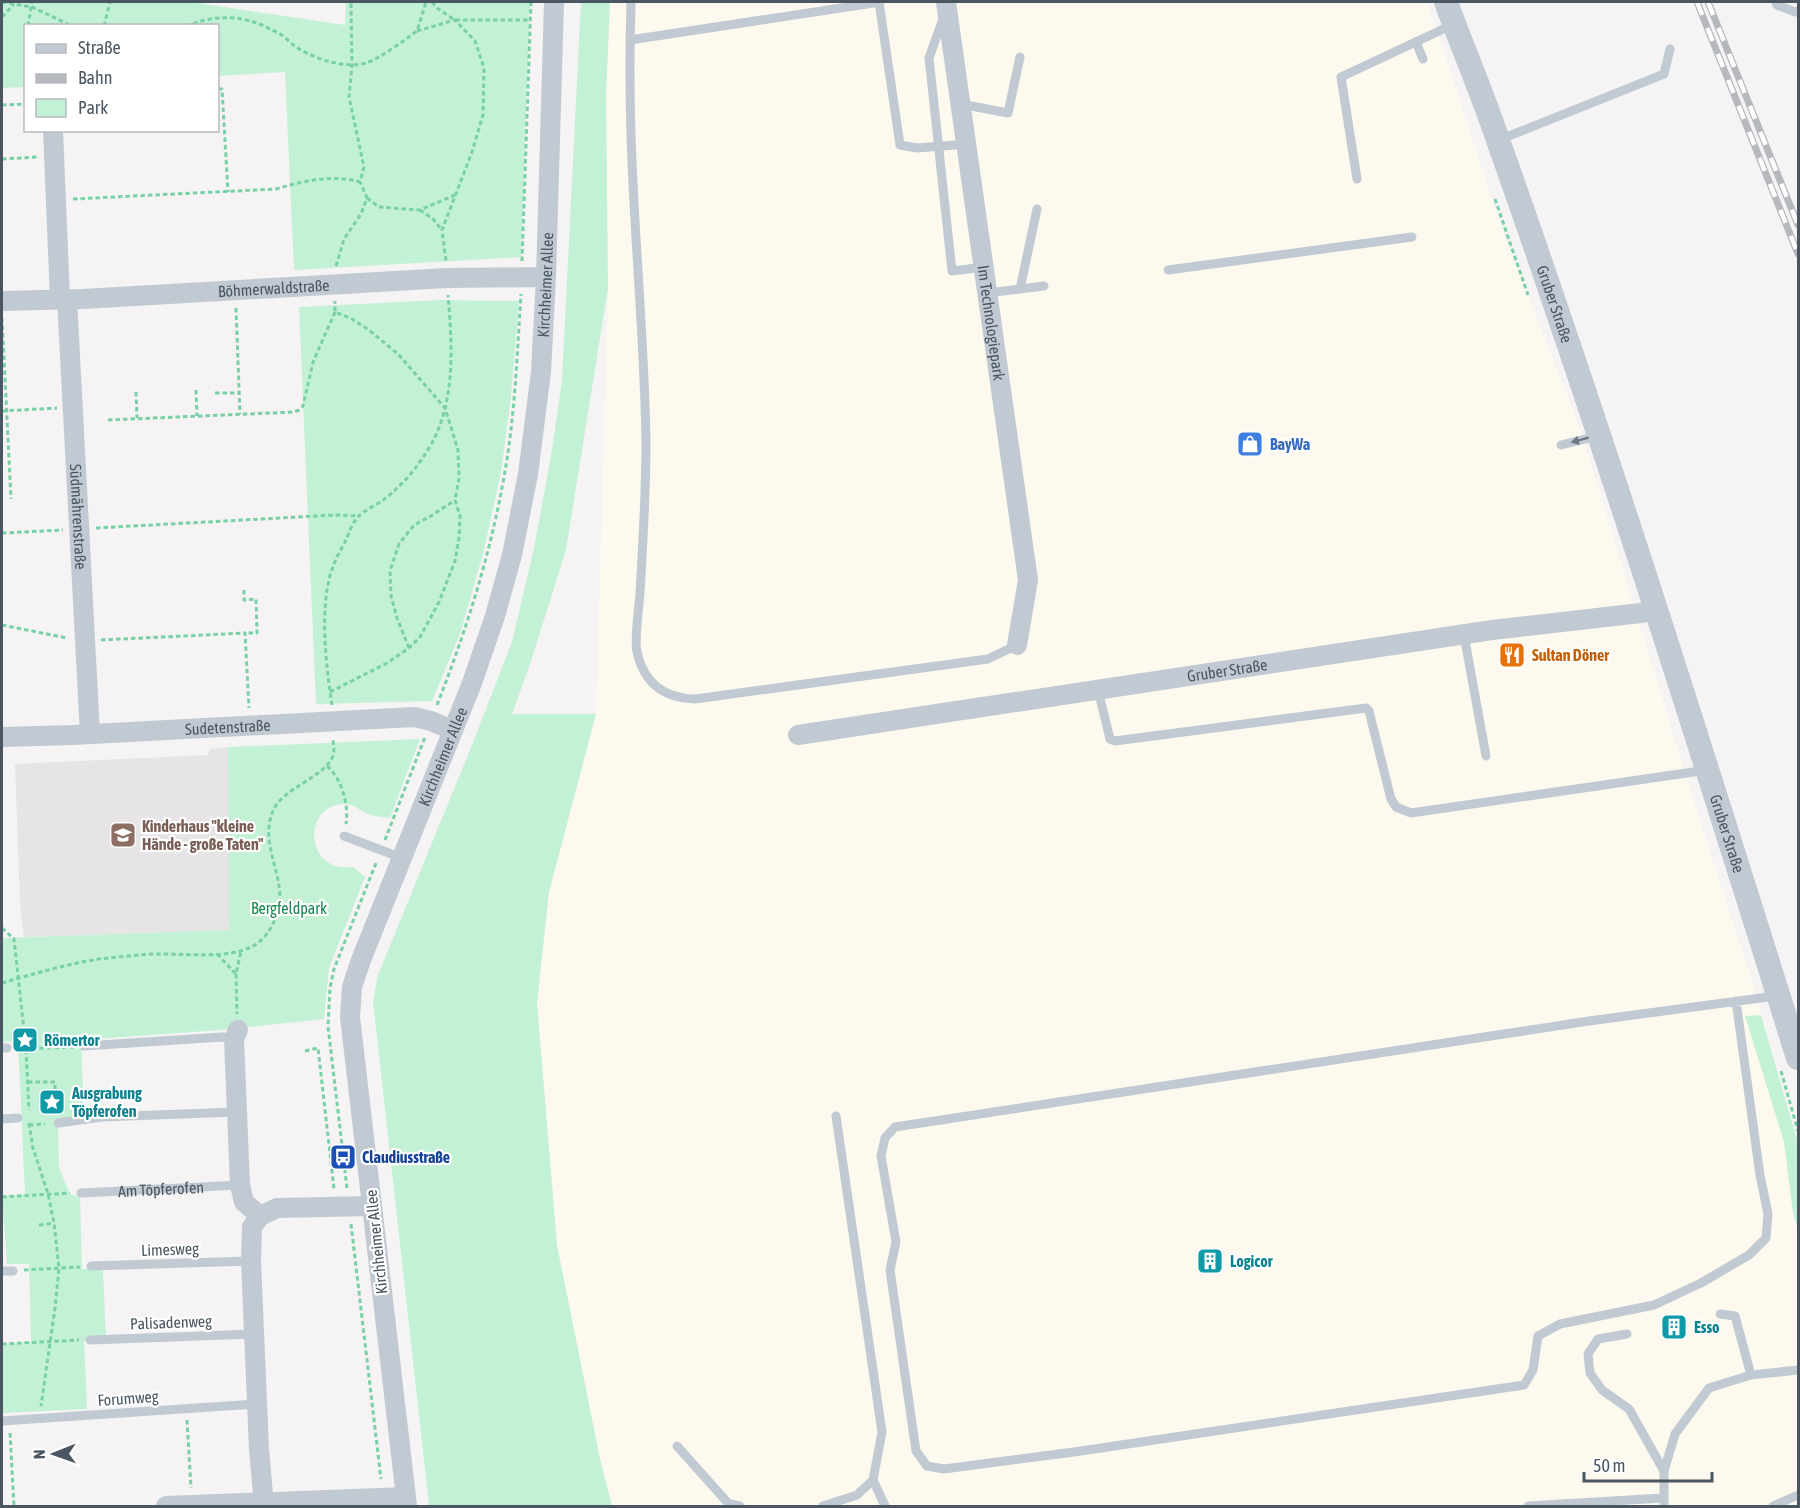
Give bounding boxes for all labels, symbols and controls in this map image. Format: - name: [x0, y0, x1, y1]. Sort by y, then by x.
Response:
- legend: [24, 24, 219, 132]
- text: Straße: [78, 37, 121, 58]
- text: Bahn: [78, 67, 112, 88]
- text: Park: [78, 97, 108, 118]
- street label: Kirchheimer Allee: [534, 232, 556, 338]
- street label: Gruber Straße: [1533, 263, 1576, 345]
- street label: Im Technologiepark: [974, 264, 1009, 382]
- street label: Böhmerwaldstraße: [217, 276, 330, 300]
- shop icon: BayWa: [1235, 429, 1265, 459]
- place label: BayWa: [1270, 435, 1310, 453]
- one-way arrow: [1571, 436, 1589, 446]
- street label: Südmährenstraße: [67, 464, 90, 570]
- restaurant icon: Sultan Döner: [1497, 640, 1527, 670]
- place label: Sultan Döner: [1532, 646, 1609, 664]
- street label: Gruber Straße: [1186, 655, 1268, 685]
- street label: Kirchheimer Allee: [415, 704, 470, 809]
- street label: Sudetenstraße: [184, 716, 271, 738]
- street label: Gruber Straße: [1707, 792, 1748, 875]
- place label: Kinderhaus "kleine Hände - große Taten": [142, 817, 264, 853]
- school or university icon: Kinderhaus "kleine Hände - große Taten": [108, 820, 138, 850]
- park label: Bergfeldpark: [251, 899, 327, 918]
- place icon: Römertor: [10, 1025, 40, 1055]
- place label: Römertor: [44, 1031, 100, 1049]
- place label: Ausgrabung Töpferofen: [71, 1084, 142, 1120]
- place icon: Ausgrabung Töpferofen: [37, 1087, 67, 1117]
- bus stop icon: Claudiusstraße: [328, 1142, 358, 1172]
- place label: Claudiusstraße: [362, 1148, 450, 1166]
- street label: Am Töpferofen: [117, 1178, 204, 1200]
- street label: Kirchheimer Allee: [362, 1189, 390, 1295]
- street label: Limesweg: [141, 1239, 199, 1260]
- building icon: Logicor: [1195, 1246, 1225, 1276]
- place label: Logicor: [1230, 1252, 1273, 1270]
- street label: Palisadenweg: [130, 1312, 212, 1333]
- building icon: Esso: [1659, 1312, 1689, 1342]
- place label: Esso: [1694, 1318, 1720, 1336]
- street label: Forumweg: [97, 1387, 159, 1410]
- north arrow: [24, 1424, 84, 1484]
- scale bar: [1584, 1445, 1712, 1483]
- text: N: [30, 1449, 48, 1459]
- text: 50 m: [1593, 1455, 1625, 1476]

